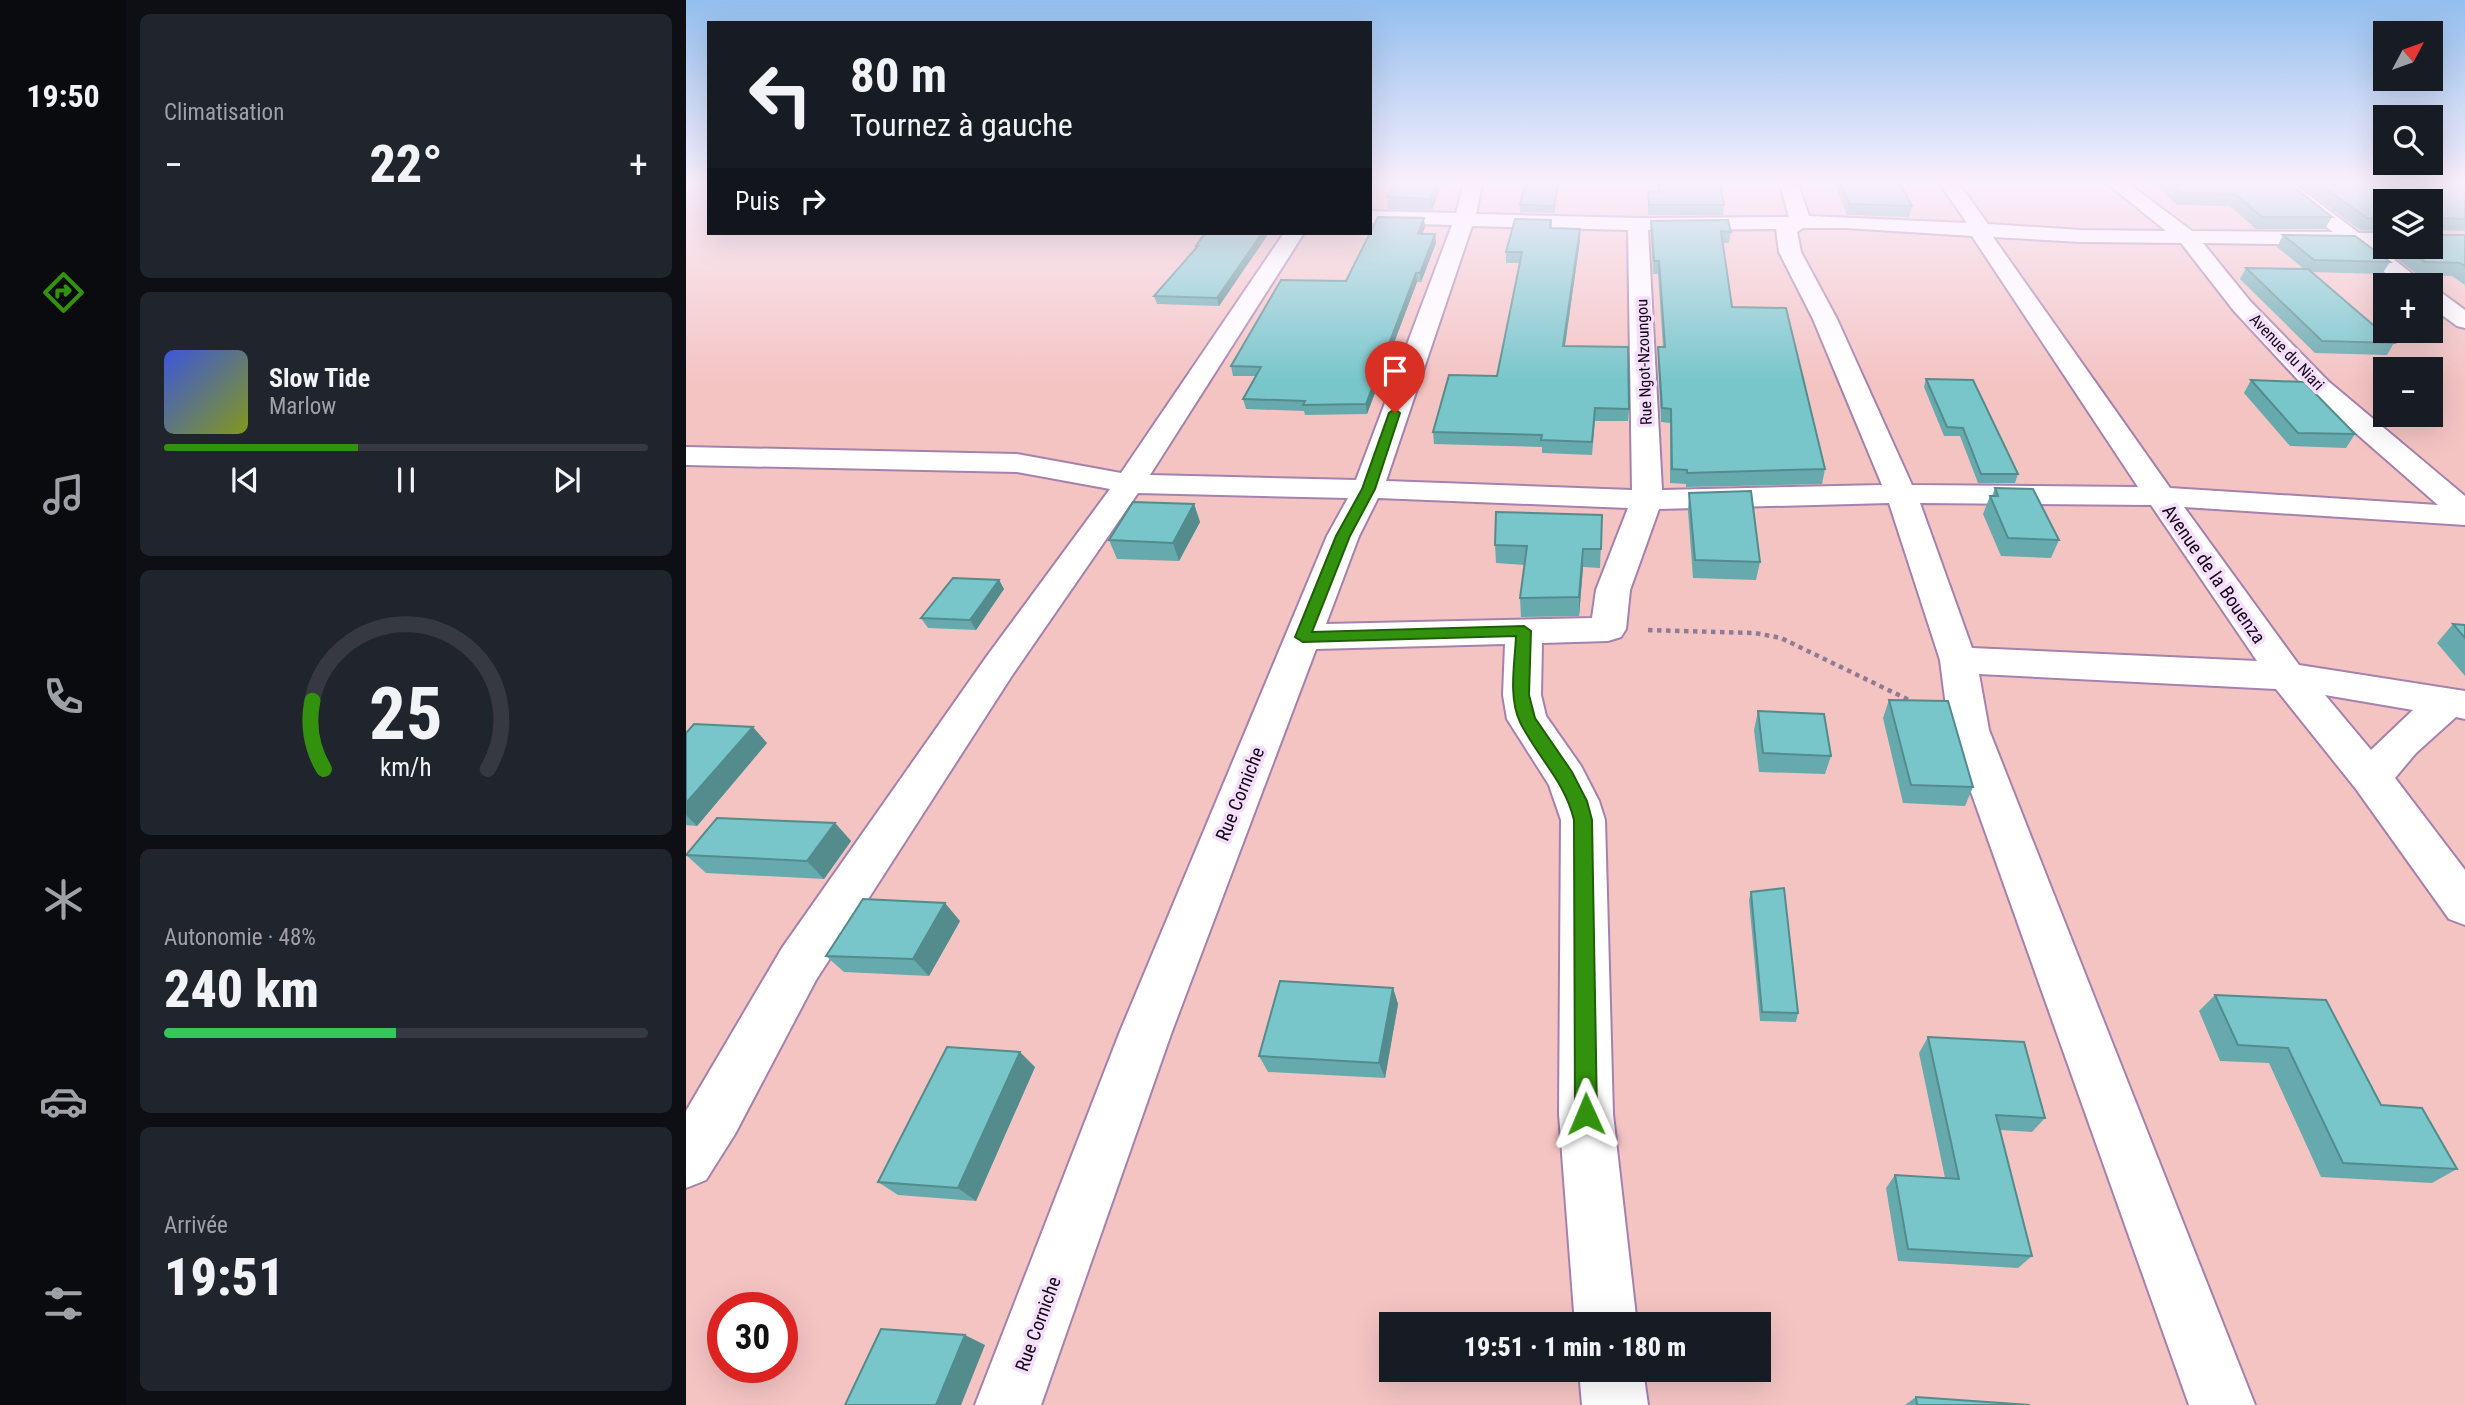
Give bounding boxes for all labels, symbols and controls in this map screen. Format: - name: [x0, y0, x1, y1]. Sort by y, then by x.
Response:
- north arrow: [2373, 21, 2443, 91]
- map controls: [2373, 21, 2443, 427]
- text: 80 m: [850, 47, 947, 104]
- icon: left: [735, 49, 826, 140]
- text: 19:50: [26, 77, 100, 115]
- text: Climatisation: [164, 99, 284, 126]
- button: search: [2373, 105, 2443, 175]
- text: Tournez à gauche: [850, 106, 1073, 144]
- text: 22°: [369, 134, 443, 195]
- text: −: [164, 143, 183, 187]
- text: +: [629, 143, 648, 187]
- icon: right: [794, 182, 832, 220]
- text: Puis: [735, 186, 780, 216]
- button: layers: [2373, 189, 2443, 259]
- icon: directions: [39, 268, 88, 317]
- button: +: [2373, 273, 2443, 343]
- street label: Rue Ngot-Nzoungou: [1632, 299, 1656, 425]
- street label: Avenue du Niari: [2246, 310, 2328, 394]
- pin: [1365, 341, 1425, 413]
- icon: arrive: [1376, 352, 1414, 390]
- button: −: [2373, 357, 2443, 427]
- text: Slow Tide: [269, 363, 370, 393]
- text: Marlow: [269, 393, 336, 420]
- icon: previous: [226, 461, 264, 499]
- icon: pause: [387, 461, 425, 499]
- icon: next: [548, 461, 586, 499]
- icon: music: [39, 470, 88, 519]
- street label: Avenue de la Bouenza: [2157, 500, 2271, 648]
- text: 25: [369, 671, 443, 757]
- icon: phone: [39, 672, 88, 721]
- street label: Rue Corniche: [1211, 744, 1269, 844]
- text: km/h: [380, 752, 432, 781]
- icon: climate: [39, 875, 88, 924]
- text: Autonomie · 48%: [164, 924, 316, 951]
- text: 240 km: [164, 959, 319, 1020]
- icon: car: [39, 1077, 88, 1126]
- position arrow: [1549, 1077, 1623, 1151]
- text: Arrivée: [164, 1212, 228, 1239]
- text: 19:51: [164, 1247, 284, 1308]
- street label: Rue Corniche: [1010, 1273, 1066, 1374]
- icon: filters: [39, 1279, 88, 1328]
- speed limit sign: 30: [707, 1292, 798, 1383]
- text: 19:51 · 1 min · 180 m: [1464, 1332, 1686, 1362]

